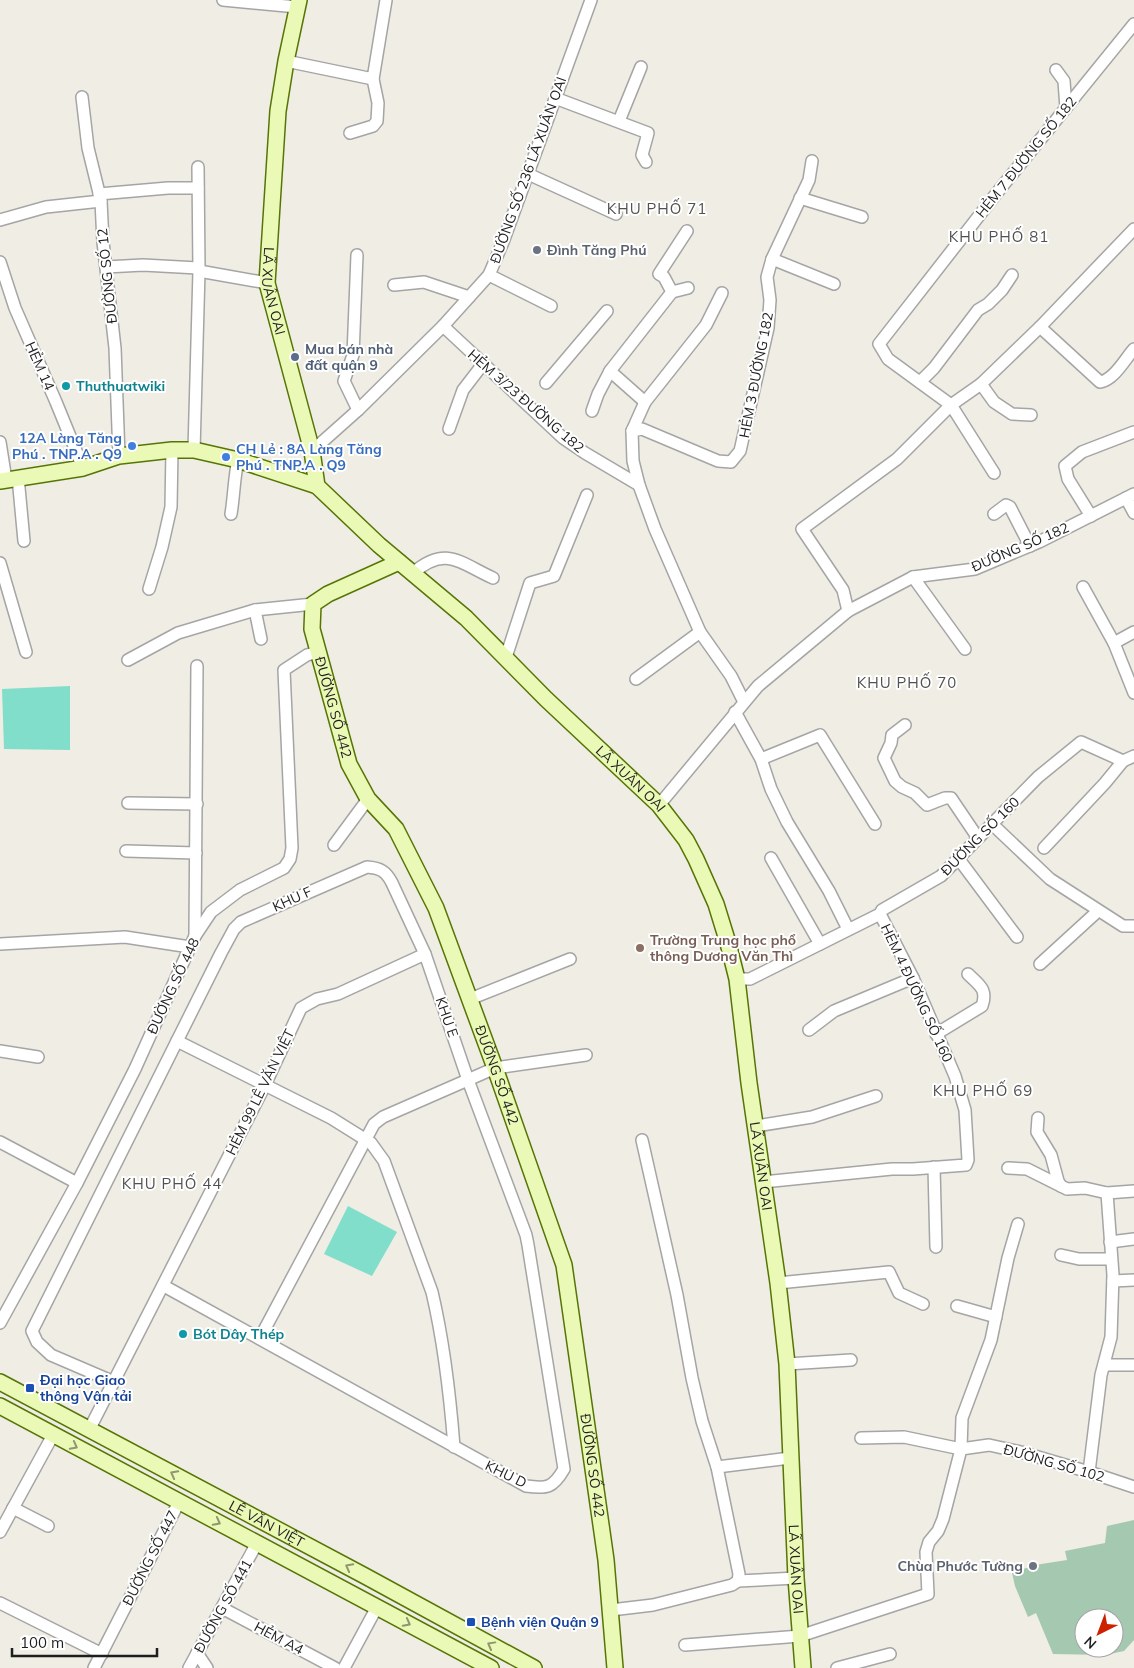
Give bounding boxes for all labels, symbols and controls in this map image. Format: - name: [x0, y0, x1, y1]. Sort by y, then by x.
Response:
- street label: ĐƯỜNG SỐ 236 LÃ XUÂN OAI: [486, 74, 570, 266]
- street label: HẺM 7 ĐƯỜNG SỐ 182: [972, 93, 1080, 221]
- district label: KHU PHỐ 71: [607, 198, 707, 218]
- district label: KHU PHỐ 81: [949, 226, 1049, 246]
- street label: ĐƯỜNG SỐ 12: [93, 227, 121, 325]
- place label: Đình Tăng Phú: [546, 241, 646, 259]
- marker: Đình Tăng Phú: [531, 244, 543, 256]
- street label: LÃ XUÂN OAI: [258, 246, 290, 337]
- street label: HẺM 3 ĐƯỜNG 182: [735, 311, 777, 439]
- street label: HẺM 14: [21, 339, 59, 394]
- place label: Mua bán nhà đất quận 9: [305, 340, 393, 374]
- street label: HẺM 3/23 ĐƯỜNG 182: [464, 345, 588, 457]
- marker: Mua bán nhà đất quận 9: [289, 351, 301, 363]
- place label: Thuthuatwiki: [76, 377, 165, 395]
- marker: Thuthuatwiki: [60, 380, 72, 392]
- place label: 12A Làng Tăng Phú . TNP.A . Q9: [12, 429, 122, 463]
- marker: 12A Làng Tăng Phú . TNP.A . Q9: [126, 440, 138, 452]
- place label: CH Lẻ : 8A Làng Tăng Phú . TNP.A . Q9: [236, 440, 382, 474]
- marker: CH Lẻ : 8A Làng Tăng Phú . TNP.A . Q9: [220, 451, 232, 463]
- street label: ĐƯỜNG SỐ 182: [969, 518, 1071, 576]
- street label: ĐƯỜNG SỐ 442: [311, 655, 356, 760]
- district label: KHU PHỐ 70: [857, 672, 957, 692]
- street label: LÃ XUÂN OAI: [592, 741, 670, 815]
- street label: ĐƯỜNG SỐ 160: [937, 793, 1023, 879]
- street label: KHU F: [269, 882, 315, 916]
- street label: HẺM 4 ĐƯỜNG SỐ 160: [877, 921, 957, 1065]
- place label: Trường Trung học phổ thông Dương Văn Thì: [650, 931, 796, 965]
- street label: ĐƯỜNG SỐ 448: [143, 935, 203, 1037]
- marker: Trường Trung học phổ thông Dương Văn Thì: [634, 942, 646, 954]
- street label: KHU E: [432, 994, 462, 1040]
- street label: ĐƯỜNG SỐ 442: [471, 1023, 523, 1127]
- street label: HẺM 99 LÊ VĂN VIỆT: [222, 1026, 299, 1158]
- district label: KHU PHỐ 69: [933, 1080, 1033, 1100]
- street label: LÃ XUÂN OAI: [746, 1120, 776, 1212]
- district label: KHU PHỐ 44: [122, 1173, 222, 1193]
- place label: Bót Dây Thép: [193, 1325, 285, 1343]
- marker: Bót Dây Thép: [177, 1328, 189, 1340]
- place label: Đại học Giao thông Vận tải: [39, 1371, 132, 1405]
- marker: Đại học Giao thông Vận tải: [24, 1382, 36, 1394]
- street label: ĐƯỜNG SỐ 442: [576, 1413, 609, 1518]
- one-way arrow: [69, 1440, 78, 1450]
- street label: ĐƯỜNG SỐ 102: [1001, 1440, 1107, 1486]
- street label: KHU D: [482, 1456, 530, 1492]
- one-way arrow: [170, 1470, 179, 1480]
- street label: LÊ VĂN VIỆT: [226, 1496, 308, 1551]
- street label: ĐƯỜNG SỐ 447: [118, 1507, 182, 1609]
- one-way arrow: [212, 1516, 221, 1526]
- street label: LÃ XUÂN OAI: [785, 1524, 808, 1614]
- street label: ĐƯỜNG SỐ 441: [190, 1556, 256, 1656]
- place label: Chùa Phước Tường: [897, 1557, 1023, 1575]
- marker: Chùa Phước Tường: [1027, 1560, 1039, 1572]
- one-way arrow: [345, 1563, 354, 1573]
- north arrow: [1074, 1608, 1124, 1658]
- place label: Bệnh viện Quận 9: [481, 1613, 599, 1631]
- marker: Bệnh viện Quận 9: [465, 1616, 477, 1628]
- one-way arrow: [402, 1617, 411, 1627]
- street label: HẺM A4: [251, 1618, 307, 1659]
- scale bar: [12, 1626, 158, 1658]
- text: N: [1080, 1632, 1100, 1653]
- text: 100 m: [20, 1633, 64, 1652]
- one-way arrow: [488, 1641, 497, 1651]

